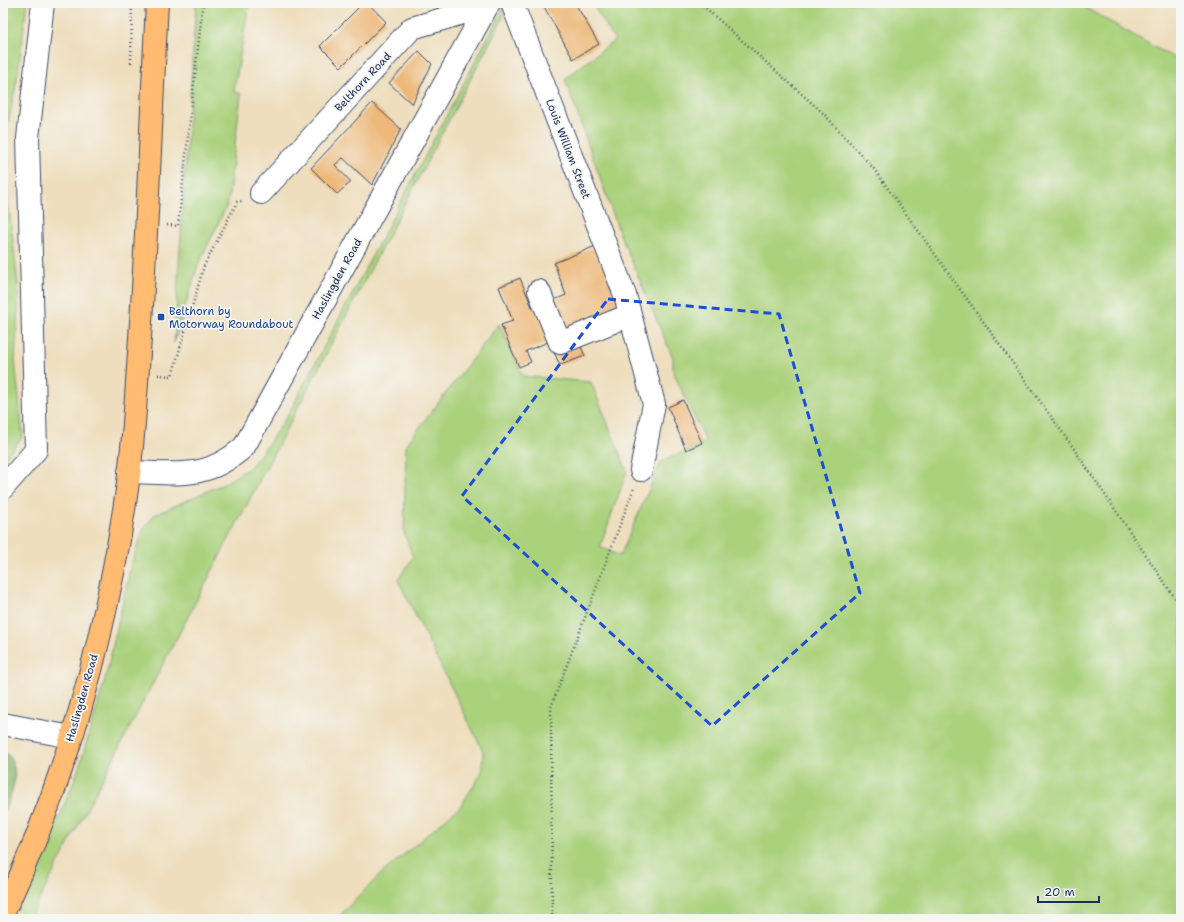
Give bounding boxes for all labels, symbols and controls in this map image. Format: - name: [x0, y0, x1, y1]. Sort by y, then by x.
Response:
- street label: Belthorn Road: [331, 49, 395, 115]
- street label: Louis William Street: [542, 97, 594, 201]
- street label: Haslingden Road: [308, 236, 366, 322]
- place label: Belthorn by Motorway Roundabout: [169, 304, 293, 332]
- marker: Belthorn by Motorway Roundabout: [156, 312, 166, 322]
- street label: Haslingden Road: [62, 652, 102, 744]
- scale bar: [1038, 878, 1099, 904]
- text: 20 m: [1044, 884, 1075, 900]

